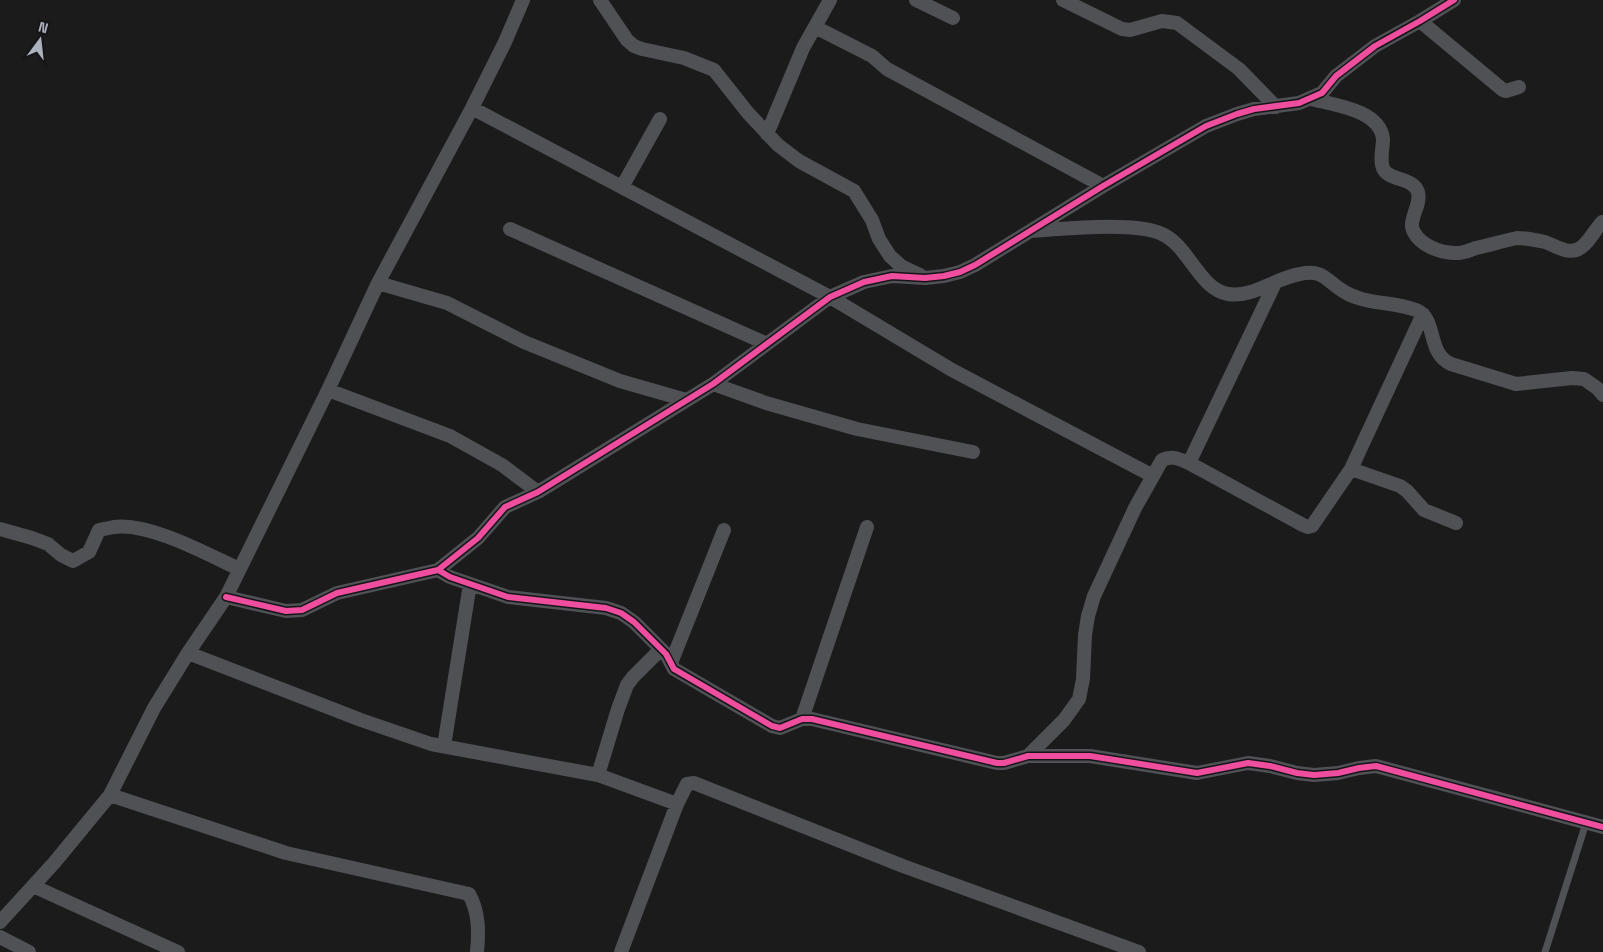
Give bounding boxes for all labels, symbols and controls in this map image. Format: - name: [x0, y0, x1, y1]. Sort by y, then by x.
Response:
- north arrow: [15, 15, 65, 65]
- text: N: [36, 18, 50, 37]

